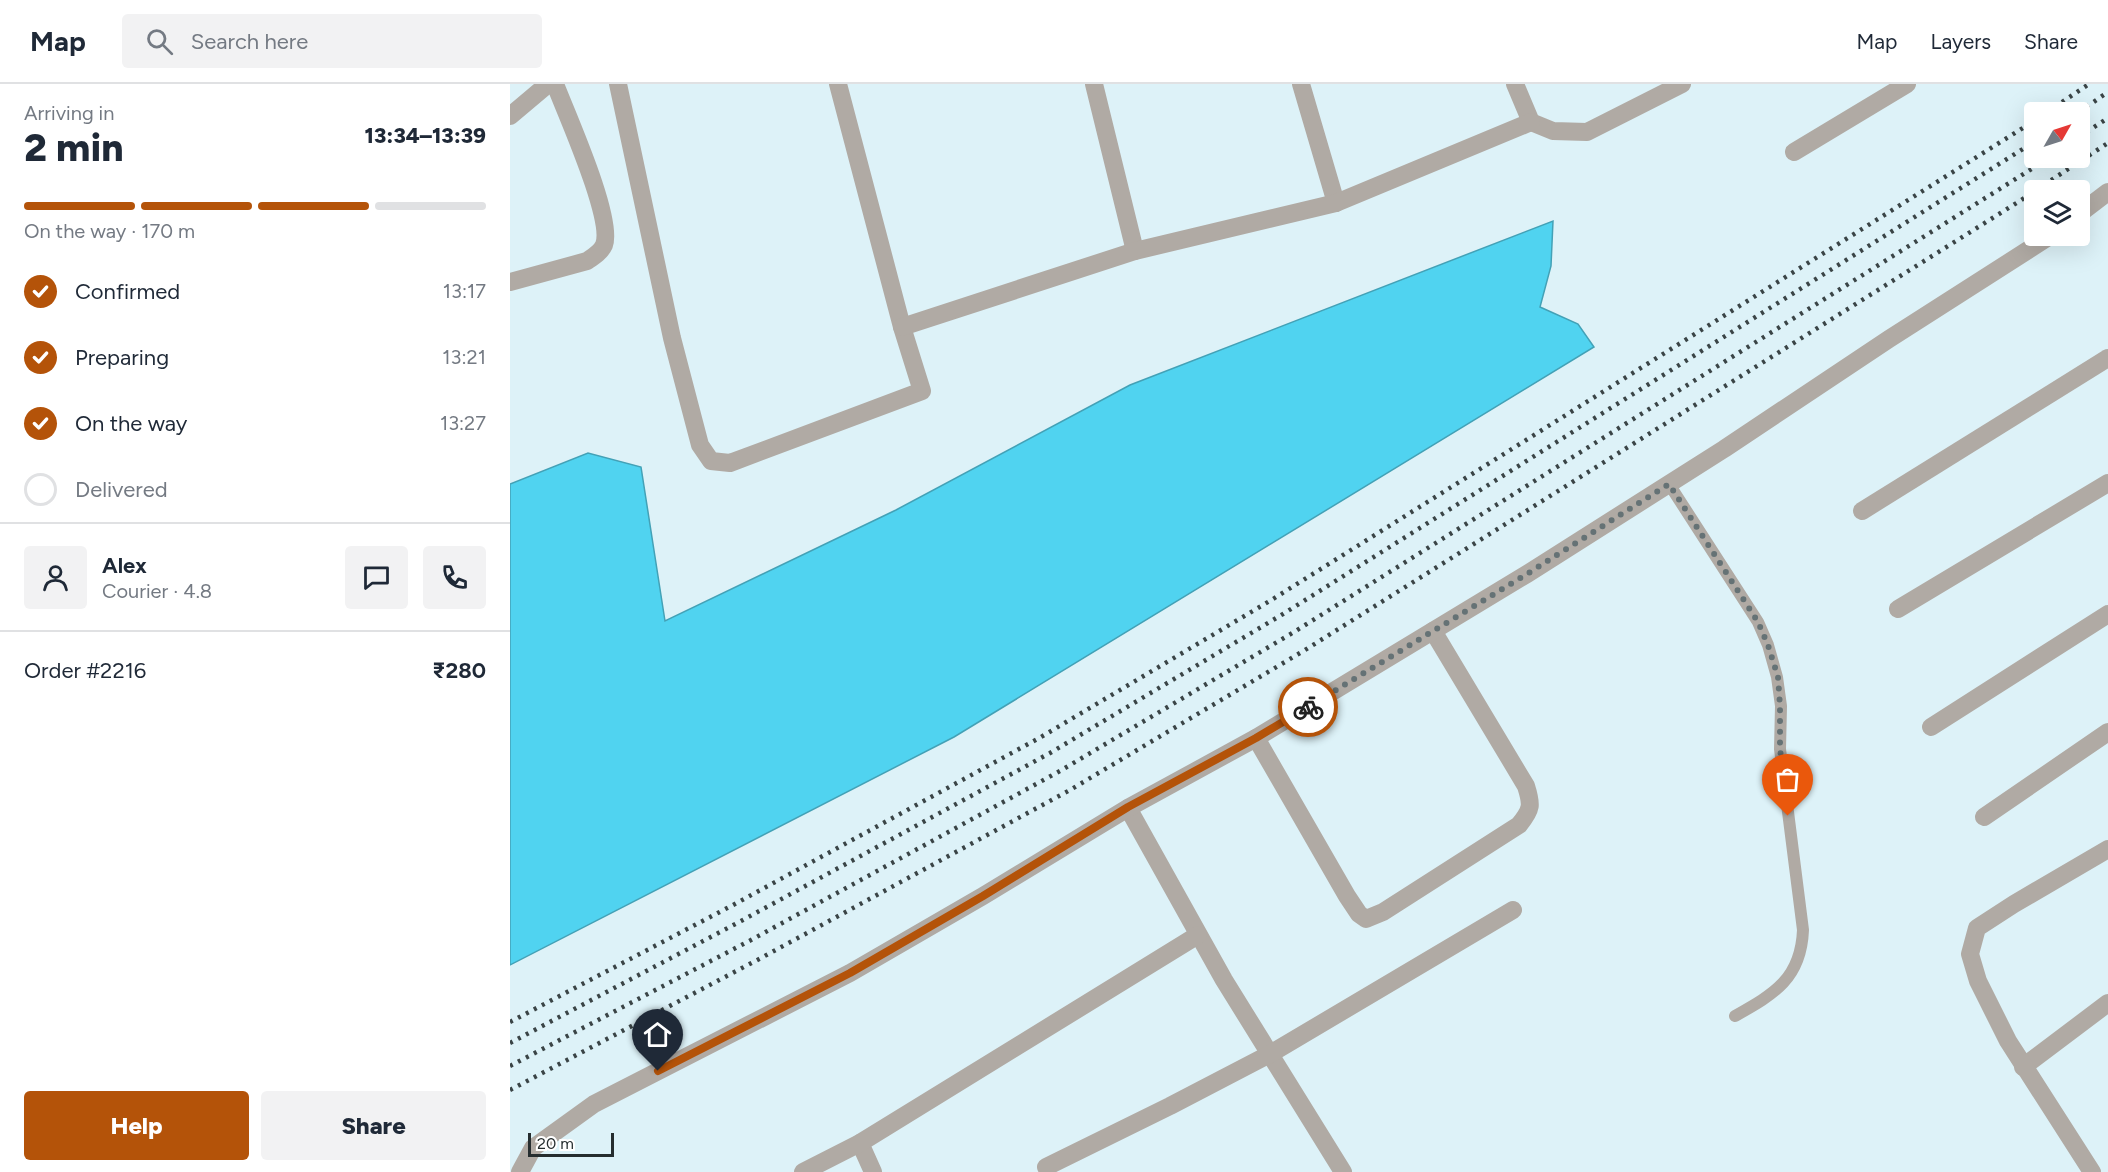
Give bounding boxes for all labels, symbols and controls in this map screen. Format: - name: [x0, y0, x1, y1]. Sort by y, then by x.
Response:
- search box: [122, 14, 542, 68]
- text: Map: [30, 24, 86, 58]
- icon: search: [143, 25, 176, 58]
- text: Search here: [191, 28, 308, 55]
- text: Map: [1857, 29, 1897, 54]
- text: Layers: [1930, 29, 1991, 54]
- text: Share: [2024, 29, 2078, 54]
- text: Arriving in: [24, 101, 114, 125]
- north arrow: [2024, 102, 2090, 168]
- map controls: [2024, 102, 2090, 246]
- text: 13:34–13:39: [365, 122, 486, 149]
- text: 2 min: [24, 124, 124, 171]
- button: layers: [2024, 180, 2090, 246]
- text: On the way · 170 m: [24, 219, 195, 243]
- icon: check: [24, 275, 57, 308]
- text: Confirmed: [75, 278, 180, 305]
- text: 13:17: [443, 279, 486, 303]
- icon: check: [24, 341, 57, 374]
- text: Preparing: [75, 344, 169, 371]
- text: 13:21: [442, 345, 486, 369]
- icon: check: [24, 407, 57, 440]
- text: On the way: [75, 410, 187, 437]
- text: 13:27: [440, 411, 486, 435]
- text: Delivered: [75, 476, 168, 503]
- button: person: [24, 546, 87, 609]
- button: chat: [345, 546, 408, 609]
- button: phone: [423, 546, 486, 609]
- text: Alex: [102, 552, 147, 579]
- text: Courier · 4.8: [102, 579, 212, 603]
- text: Order #2216: [24, 657, 146, 684]
- text: ₹280: [432, 657, 486, 684]
- courier: [1278, 677, 1338, 737]
- icon: bike: [1292, 691, 1325, 724]
- pin: [1762, 754, 1813, 816]
- icon: bag: [1771, 763, 1804, 796]
- pin: [632, 1009, 683, 1071]
- icon: home: [641, 1018, 674, 1051]
- button: Help: [24, 1091, 249, 1160]
- button: Share: [261, 1091, 486, 1160]
- scale bar: [528, 1130, 614, 1158]
- text: 20 m: [537, 1134, 574, 1153]

